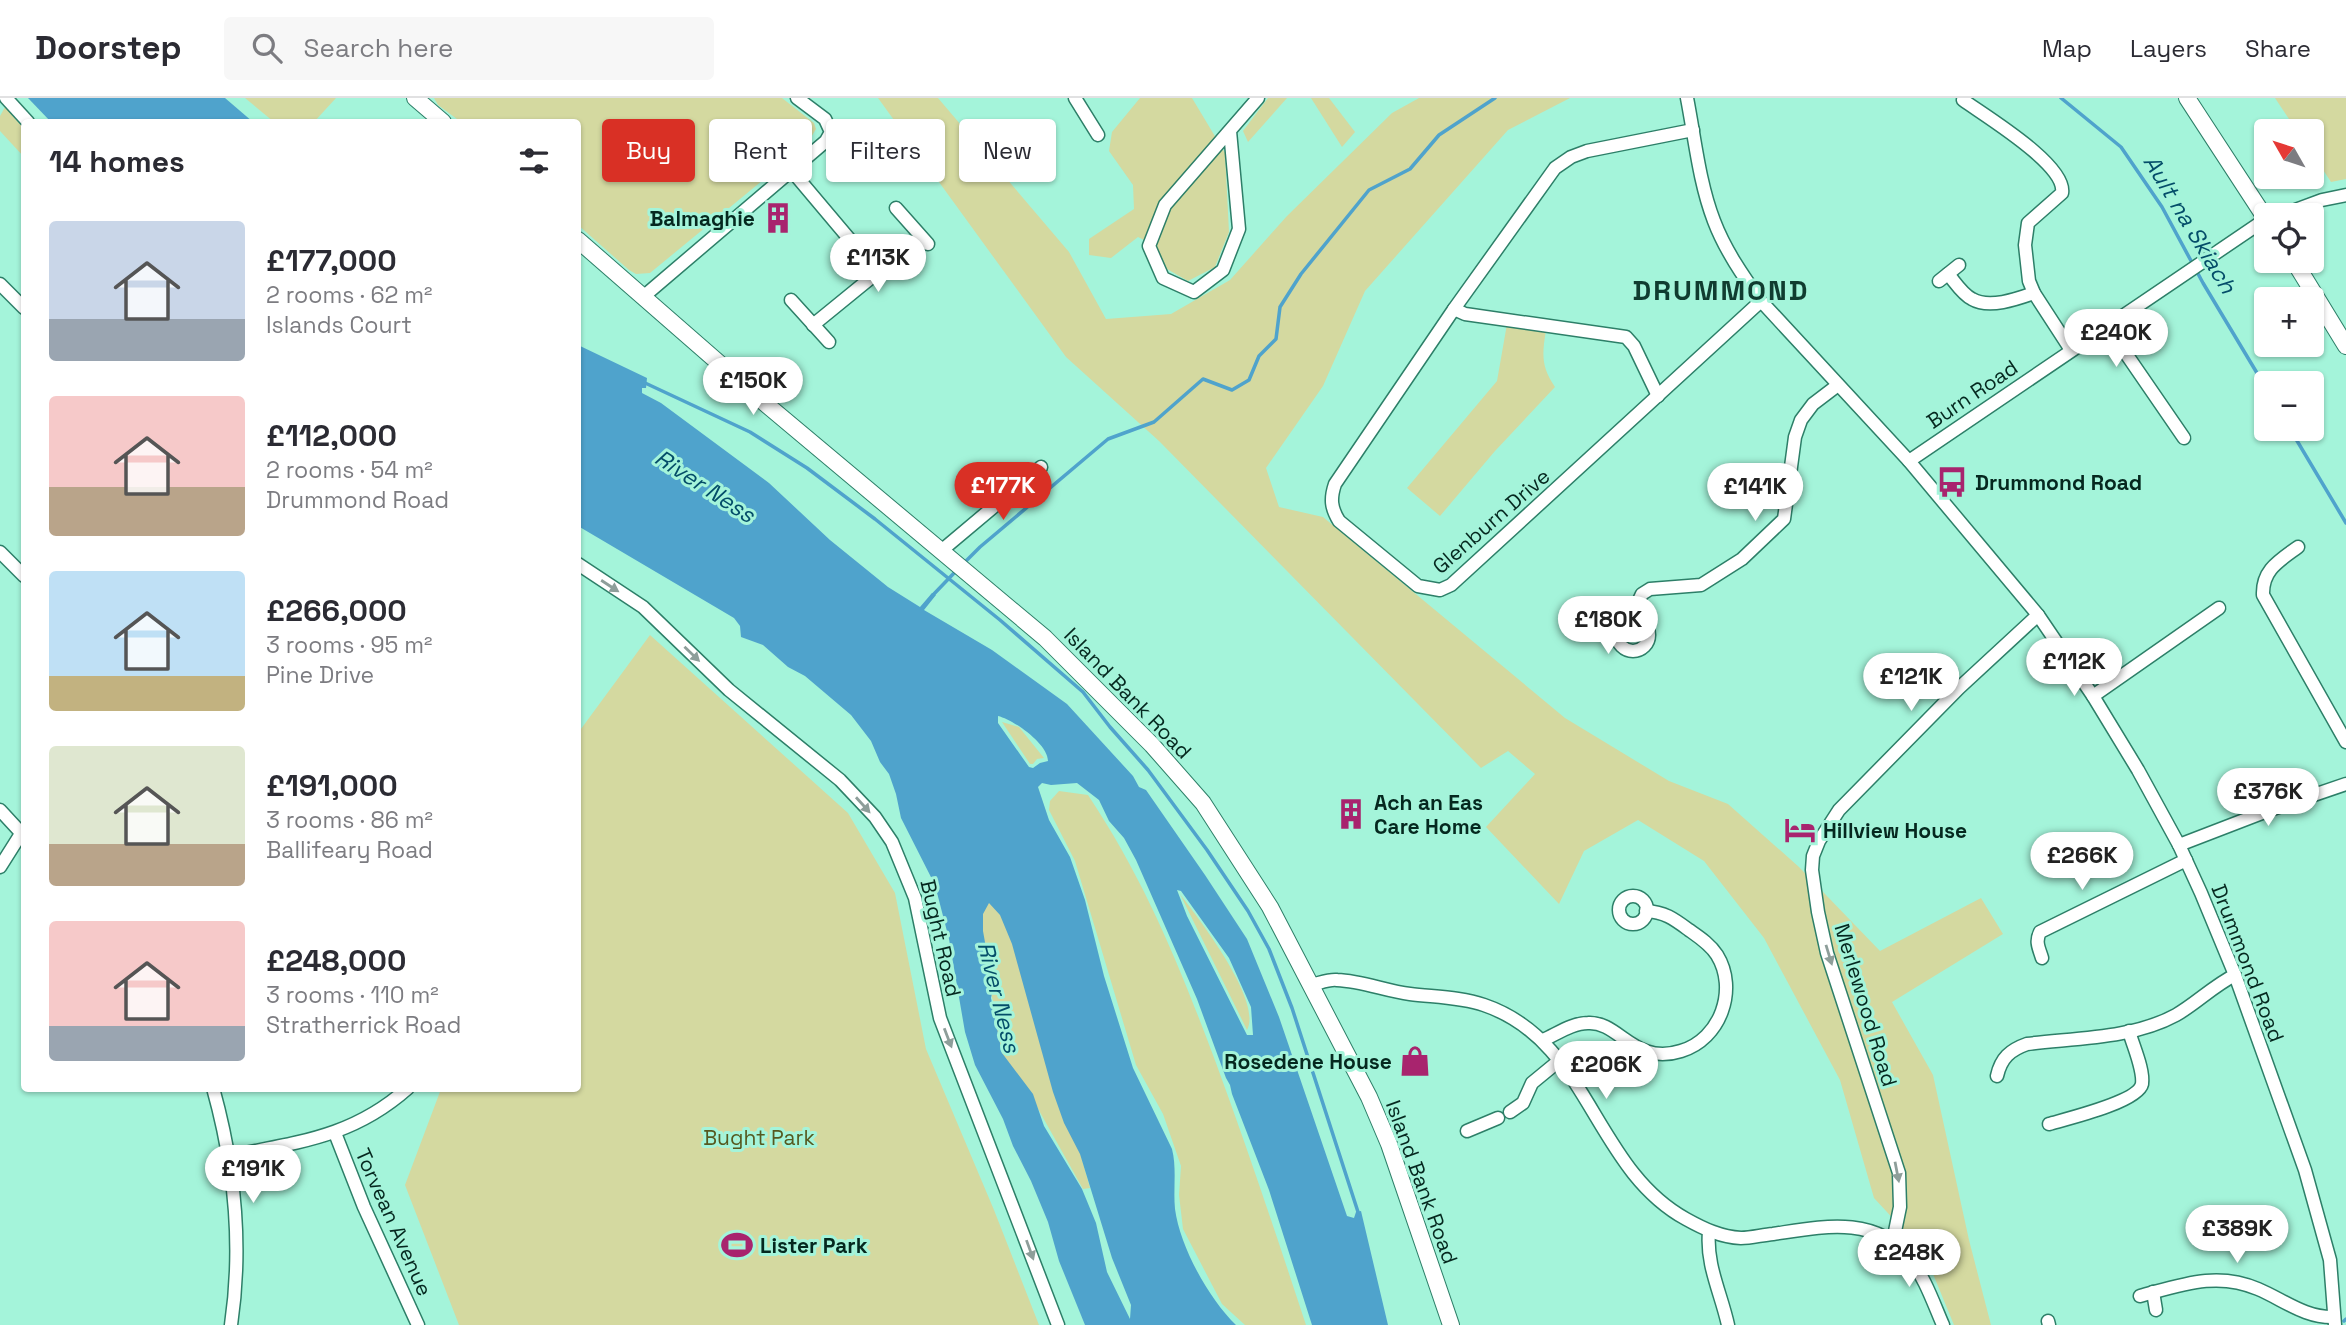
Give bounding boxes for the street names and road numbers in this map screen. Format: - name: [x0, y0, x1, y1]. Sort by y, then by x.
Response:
- street label: Burn Road: [1921, 354, 2023, 434]
- street label: Glenburn Drive: [1427, 463, 1555, 579]
- street label: Island Bank Road: [1058, 622, 1198, 764]
- street label: Bught Road: [914, 877, 968, 999]
- street label: Drummond Road: [2205, 880, 2291, 1046]
- street label: Merlewood Road: [1828, 920, 1904, 1090]
- street label: Island Bank Road: [1380, 1096, 1464, 1268]
- street label: Torvean Avenue: [349, 1144, 439, 1300]

